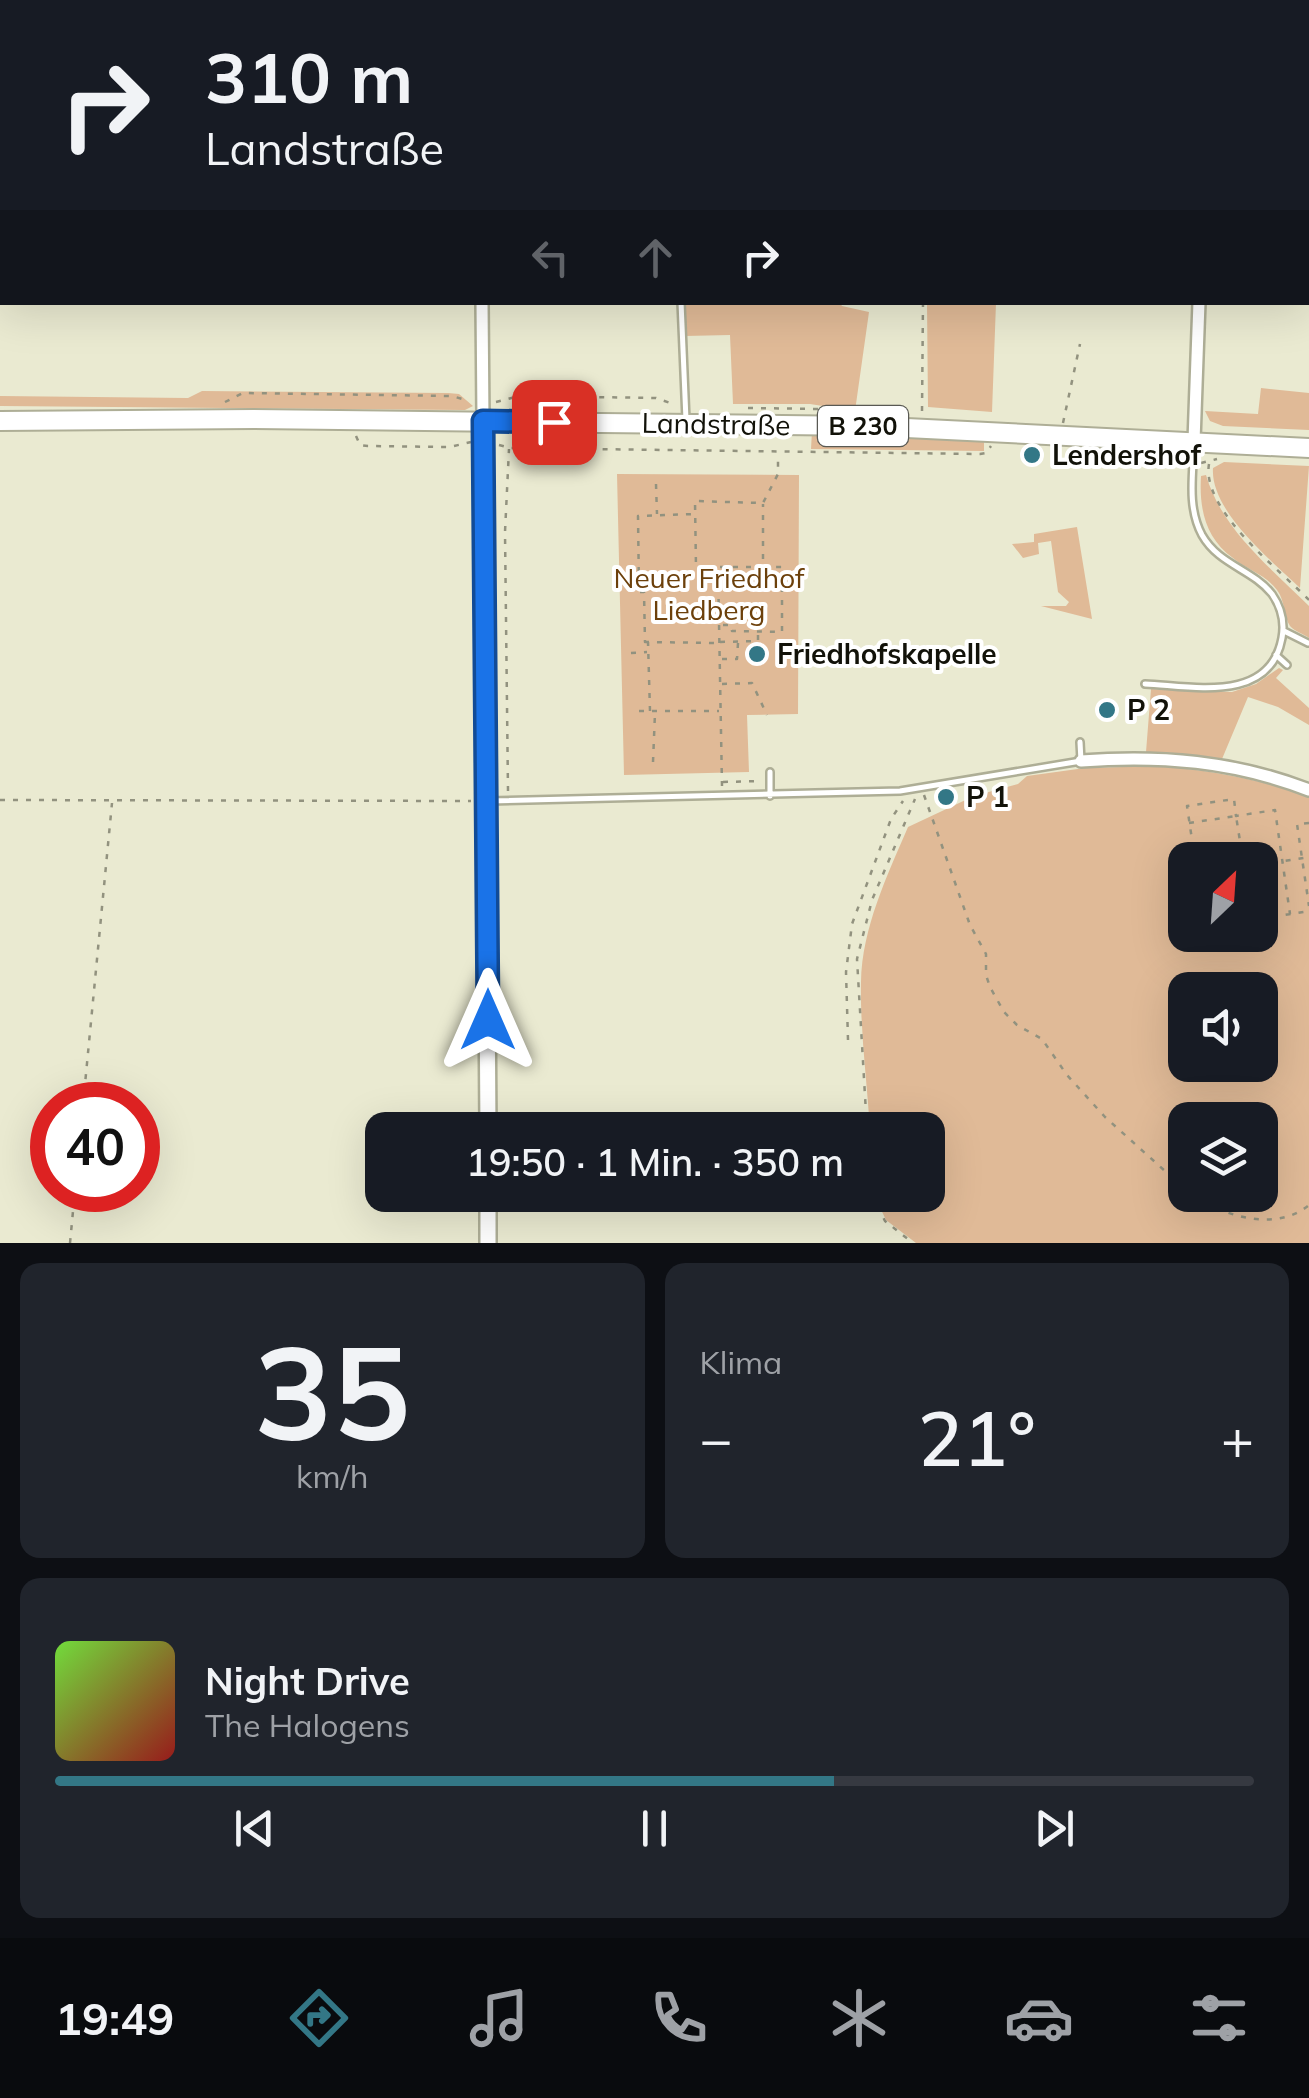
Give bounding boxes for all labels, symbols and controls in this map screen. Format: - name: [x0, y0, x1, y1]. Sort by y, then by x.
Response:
- text: 310 m: [205, 33, 413, 121]
- icon: right: [40, 40, 170, 170]
- text: Landstraße: [205, 120, 444, 176]
- icon: left: [523, 230, 578, 285]
- icon: ahead: [628, 230, 683, 285]
- icon: right: [733, 230, 788, 285]
- pin: [512, 380, 597, 465]
- icon: arrive: [527, 395, 582, 450]
- street label: Landstraße: [641, 405, 791, 442]
- road number: B 230: [818, 406, 908, 446]
- place label: Lendershof: [1052, 437, 1202, 472]
- marker: Lendershof: [1021, 444, 1043, 466]
- park label: Neuer Friedhof Liedberg: [613, 560, 805, 627]
- place label: Friedhofskapelle: [777, 636, 997, 671]
- marker: Friedhofskapelle: [746, 643, 768, 665]
- place label: P 2: [1127, 692, 1170, 727]
- marker: P 2: [1096, 699, 1118, 721]
- place label: P 1: [966, 779, 1009, 814]
- marker: P 1: [935, 786, 957, 808]
- north arrow: [1168, 842, 1278, 952]
- map controls: [1168, 842, 1278, 1212]
- position arrow: [436, 968, 540, 1072]
- button: sound: [1168, 972, 1278, 1082]
- speed limit sign: 40: [30, 1082, 160, 1212]
- button: layers: [1168, 1102, 1278, 1212]
- text: 19:50 · 1 Min. · 350 m: [466, 1138, 844, 1186]
- text: 35: [254, 1309, 410, 1473]
- text: Klima: [700, 1342, 782, 1382]
- text: 21°: [918, 1391, 1036, 1485]
- text: −: [700, 1404, 733, 1473]
- text: +: [1221, 1404, 1254, 1473]
- text: km/h: [296, 1456, 368, 1496]
- text: Night Drive: [205, 1657, 410, 1705]
- text: The Halogens: [205, 1705, 410, 1745]
- icon: previous: [227, 1801, 282, 1856]
- icon: pause: [627, 1801, 682, 1856]
- icon: next: [1027, 1801, 1082, 1856]
- icon: directions: [284, 1983, 354, 2053]
- icon: music: [464, 1983, 534, 2053]
- icon: phone: [644, 1983, 714, 2053]
- icon: climate: [824, 1983, 894, 2053]
- icon: car: [1004, 1983, 1074, 2053]
- icon: filters: [1184, 1983, 1254, 2053]
- text: 19:49: [55, 1990, 174, 2046]

